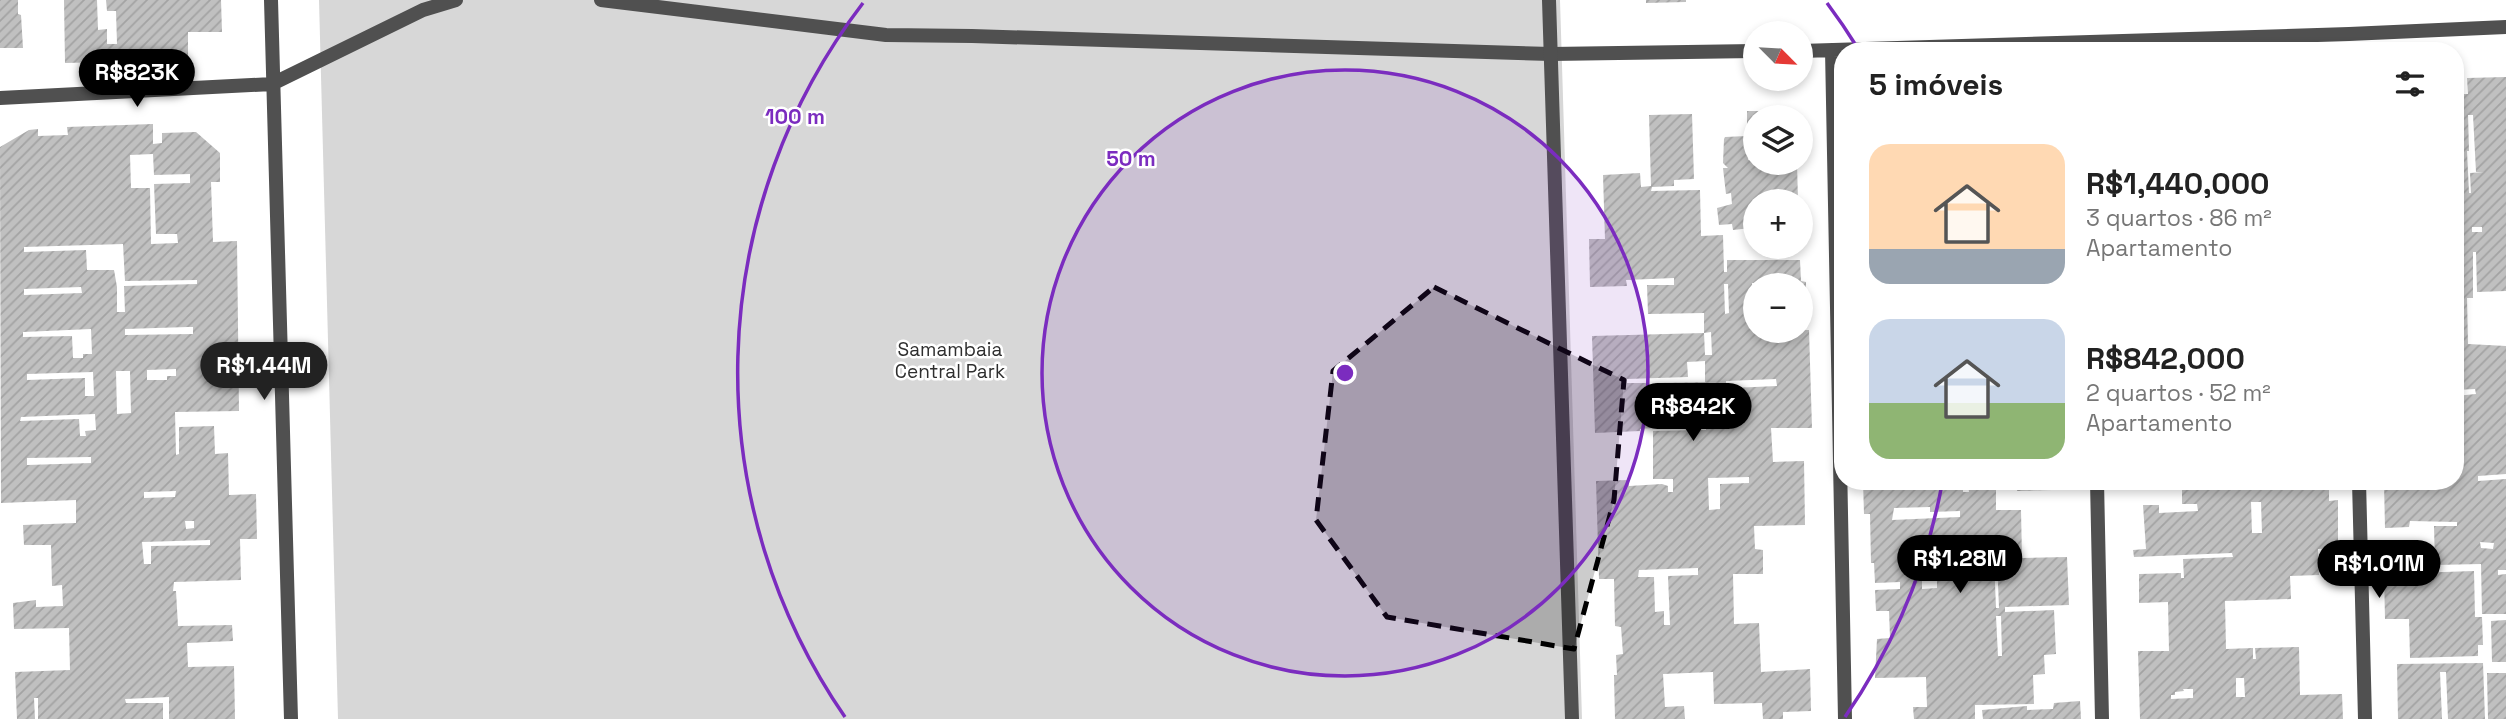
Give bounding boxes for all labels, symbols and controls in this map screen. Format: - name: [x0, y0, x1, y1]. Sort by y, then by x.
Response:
- north arrow: [1743, 21, 1813, 91]
- map controls: [1743, 21, 1813, 343]
- pin: R$823K: [80, 50, 194, 109]
- text: R$823K: [95, 57, 179, 87]
- text: 5 imóveis: [1869, 65, 2003, 104]
- icon: filters: [2391, 65, 2429, 103]
- text: 100 m: [765, 103, 825, 130]
- button: layers: [1743, 105, 1813, 175]
- text: 50 m: [1106, 145, 1156, 172]
- text: R$1,440,000: [2086, 164, 2270, 203]
- icon: home: [1925, 172, 2009, 256]
- button: +: [1743, 189, 1813, 259]
- text: 3 quartos · 86 m²: [2086, 203, 2272, 233]
- text: Apartamento: [2086, 233, 2233, 263]
- button: −: [1743, 273, 1813, 343]
- park label: Samambaia Central Park: [895, 337, 1005, 384]
- text: R$842,000: [2086, 339, 2245, 378]
- pin: R$1.44M: [199, 342, 329, 402]
- icon: home: [1925, 347, 2009, 431]
- text: R$1.44M: [216, 350, 312, 380]
- centre of rings: [1333, 361, 1357, 385]
- text: 2 quartos · 52 m²: [2086, 378, 2271, 408]
- pin: R$842K: [1636, 384, 1750, 443]
- text: R$842K: [1651, 391, 1735, 421]
- text: Apartamento: [2086, 408, 2233, 438]
- pin: R$1.28M: [1895, 536, 2025, 595]
- pin: R$1.01M: [2314, 540, 2444, 600]
- text: R$1.28M: [1913, 543, 2007, 573]
- text: R$1.01M: [2333, 548, 2425, 578]

